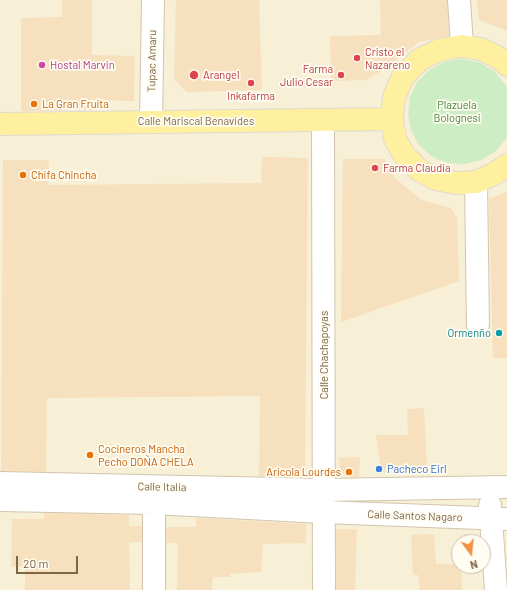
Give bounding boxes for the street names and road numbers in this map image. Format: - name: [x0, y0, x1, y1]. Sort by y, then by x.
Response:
- street label: Tupac Amaru: [145, 30, 159, 92]
- street label: Calle Mariscal Benavides: [138, 114, 254, 128]
- street label: Calle Chachapoyas: [317, 311, 331, 399]
- street label: Calle Italia: [138, 480, 186, 494]
- street label: Calle Santos Nagaro: [367, 508, 463, 524]

